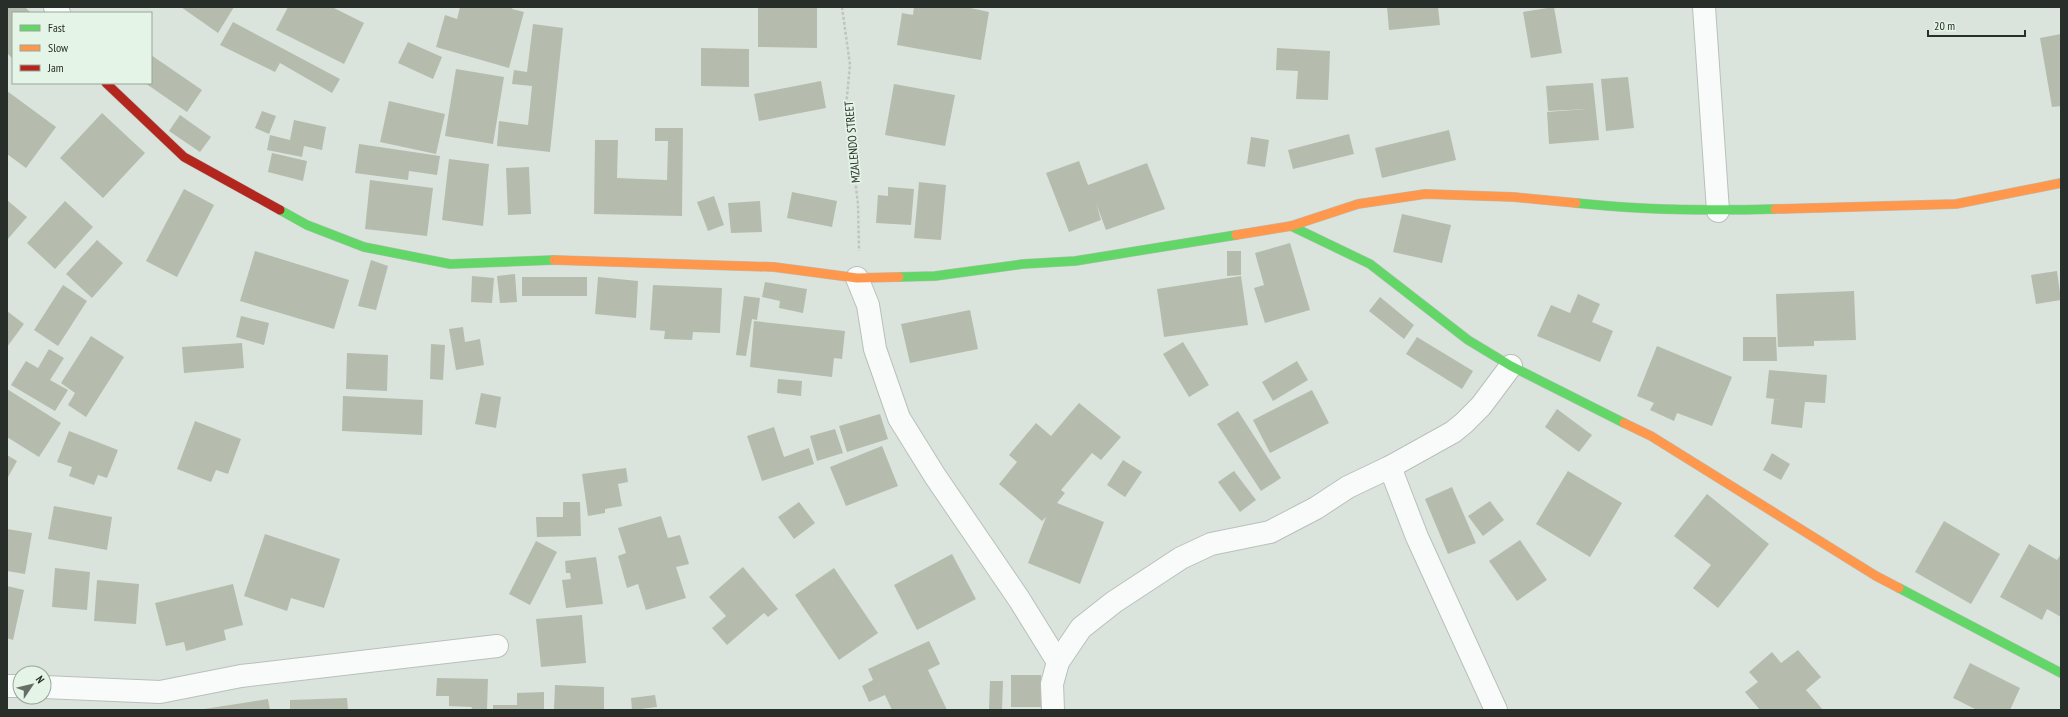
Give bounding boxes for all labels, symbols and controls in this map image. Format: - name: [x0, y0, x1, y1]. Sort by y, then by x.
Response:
- legend: [12, 12, 152, 84]
- scale bar: [1928, 12, 2025, 38]
- text: 20 m: [1934, 18, 1955, 33]
- text: Fast: [48, 20, 66, 35]
- text: Slow: [48, 40, 69, 55]
- text: Jam: [47, 60, 64, 75]
- street label: MZALENDO STREET: [841, 100, 863, 184]
- north arrow: [12, 665, 52, 705]
- text: N: [33, 673, 48, 686]

